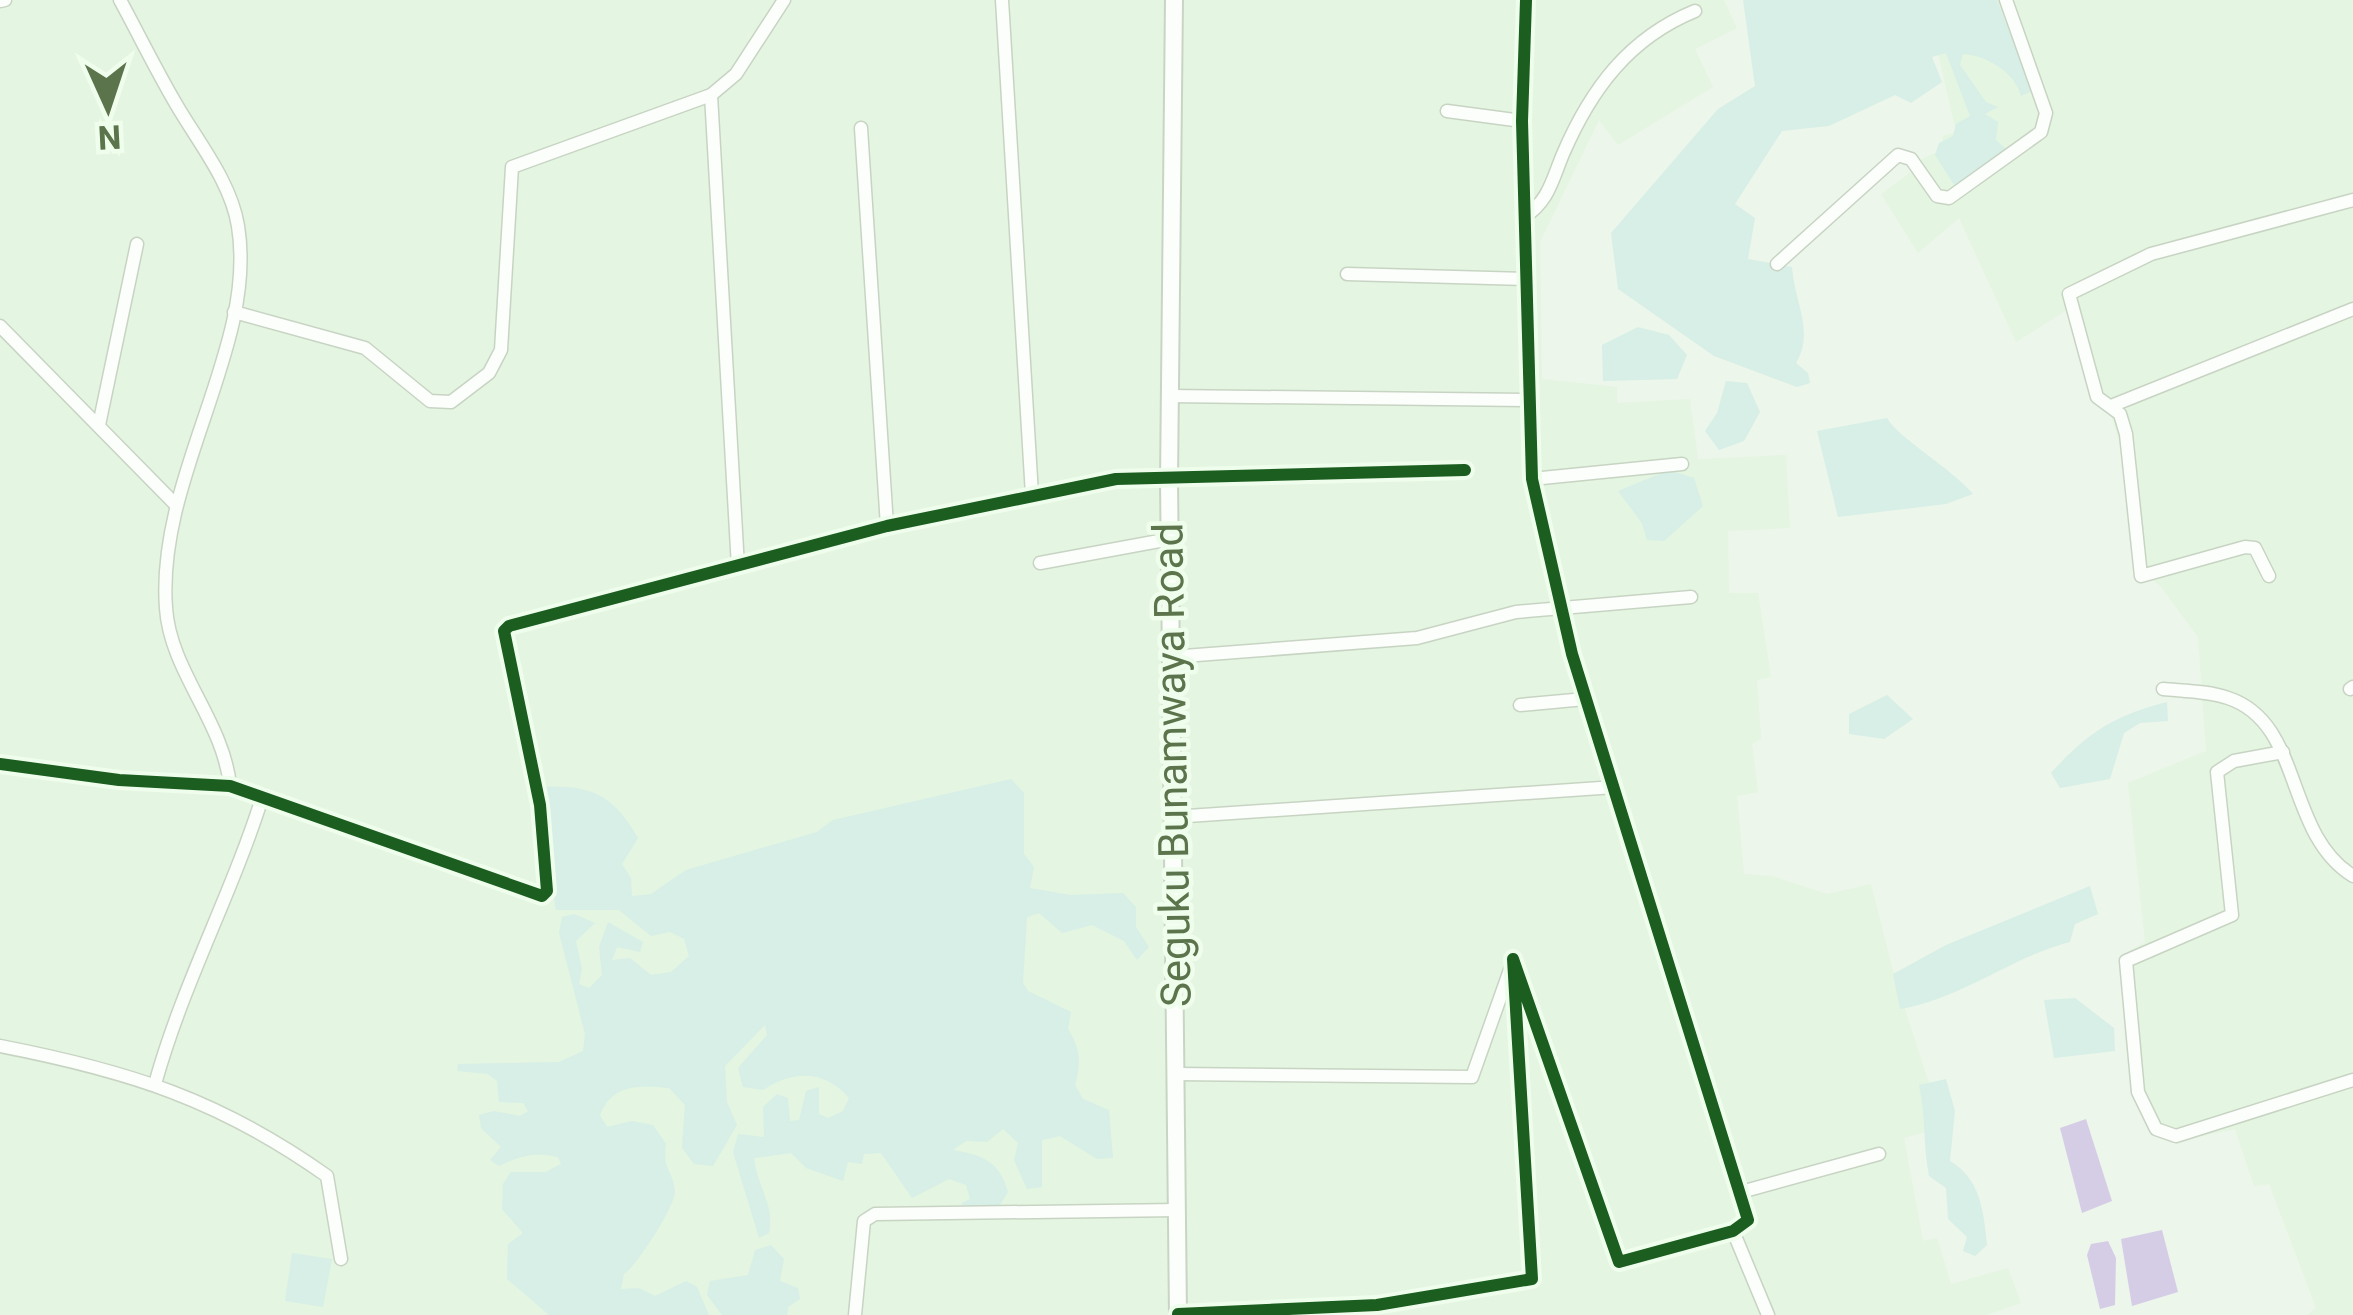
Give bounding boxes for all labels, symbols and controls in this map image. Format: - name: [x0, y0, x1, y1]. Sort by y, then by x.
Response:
- north arrow: [48, 48, 168, 168]
- text: N: [97, 117, 122, 158]
- street label: Seguku Bunamwaya Road: [1143, 522, 1201, 1008]

